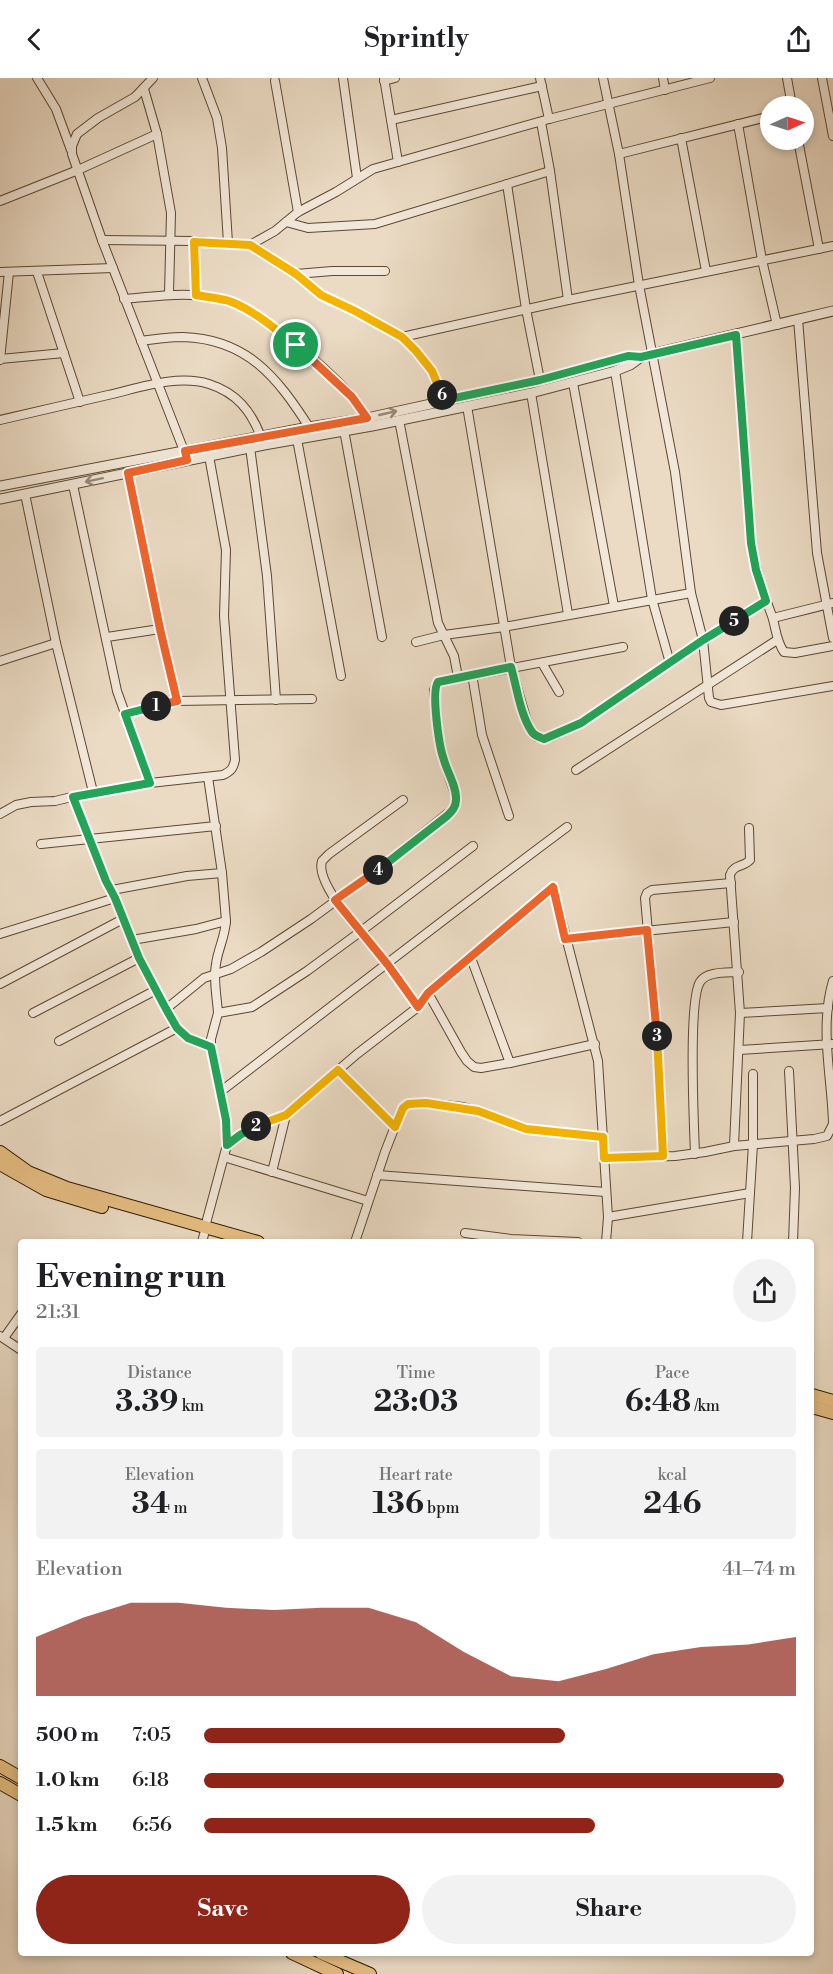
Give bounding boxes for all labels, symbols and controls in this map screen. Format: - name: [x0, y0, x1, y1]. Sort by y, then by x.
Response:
- text: Sprintly: [364, 22, 469, 56]
- icon: back: [18, 23, 51, 56]
- icon: share: [782, 23, 815, 56]
- north arrow: [760, 96, 814, 150]
- map controls: [760, 96, 814, 150]
- pin: [270, 319, 321, 370]
- icon: arrive: [279, 328, 312, 361]
- pin: 6: [427, 380, 457, 410]
- text: 6: [437, 385, 447, 405]
- one-way arrow: [377, 407, 397, 418]
- one-way arrow: [84, 475, 103, 487]
- pin: 5: [719, 606, 749, 636]
- text: 5: [729, 611, 739, 631]
- pin: 1: [141, 691, 171, 721]
- text: 1: [152, 696, 160, 716]
- pin: 4: [363, 855, 393, 885]
- text: 4: [373, 860, 383, 880]
- pin: 3: [642, 1021, 672, 1051]
- text: 3: [652, 1026, 662, 1046]
- pin: 2: [241, 1111, 271, 1141]
- text: 2: [251, 1116, 261, 1136]
- text: Evening run: [36, 1257, 225, 1298]
- button: share: [733, 1259, 796, 1322]
- text: 21:31: [36, 1300, 80, 1325]
- text: Distance: [127, 1363, 192, 1383]
- text: Time: [397, 1363, 435, 1383]
- text: Pace: [655, 1363, 690, 1383]
- text: 3.39: [115, 1383, 178, 1421]
- text: 23:03: [374, 1383, 458, 1421]
- text: 6:48: [625, 1383, 691, 1421]
- text: km: [178, 1396, 204, 1416]
- text: /km: [691, 1396, 720, 1416]
- text: Elevation: [125, 1465, 194, 1485]
- text: Heart rate: [379, 1465, 453, 1485]
- text: kcal: [658, 1465, 687, 1485]
- text: 34: [132, 1485, 170, 1523]
- text: 136: [372, 1485, 424, 1523]
- text: 246: [643, 1485, 701, 1523]
- text: m: [170, 1498, 188, 1518]
- text: bpm: [424, 1498, 460, 1518]
- text: Elevation: [36, 1557, 123, 1582]
- text: 41–74 m: [722, 1557, 796, 1582]
- text: 500 m: [36, 1723, 99, 1748]
- text: 7:05: [132, 1723, 171, 1748]
- text: 1.0 km: [36, 1768, 100, 1793]
- text: 6:18: [132, 1768, 169, 1793]
- text: 1.5 km: [36, 1813, 97, 1838]
- text: 6:56: [132, 1813, 172, 1838]
- button: Save: [36, 1875, 410, 1944]
- button: Share: [422, 1875, 796, 1944]

